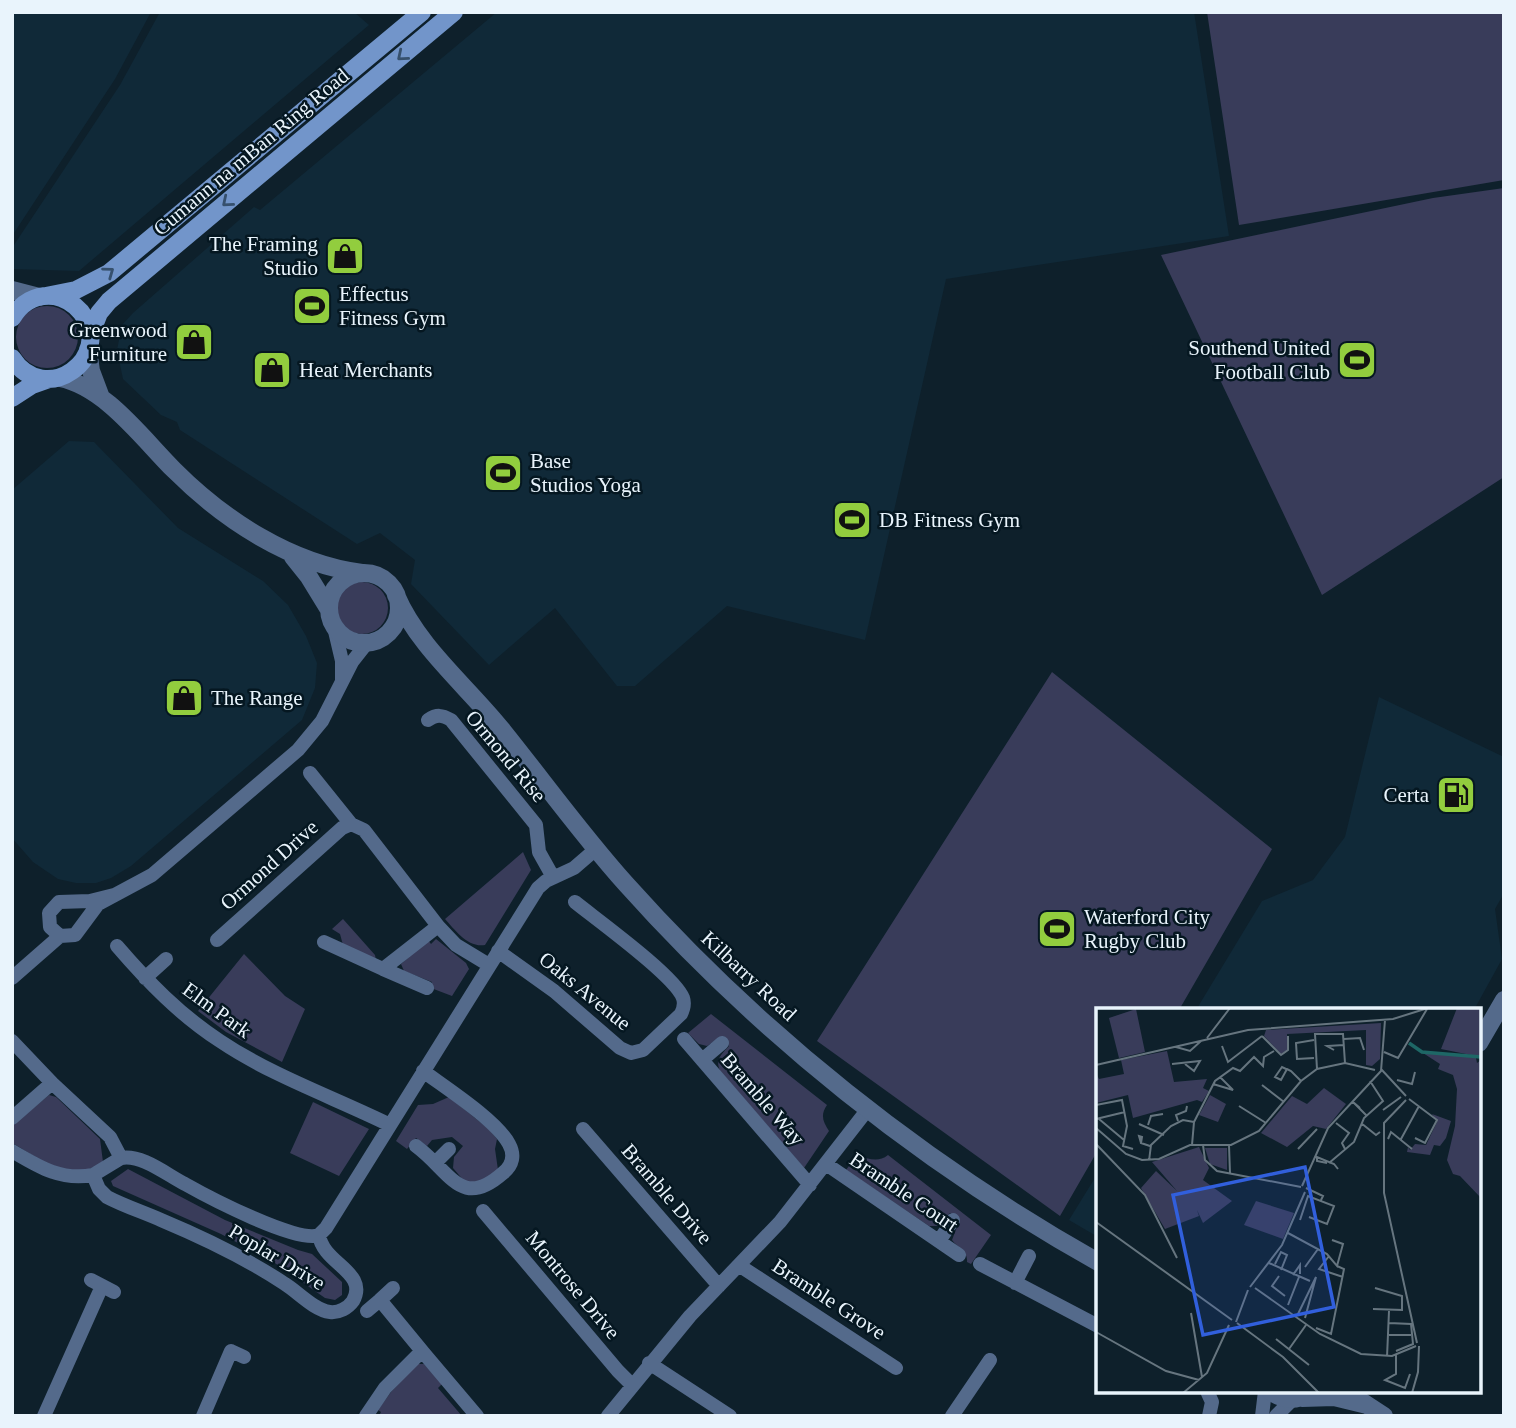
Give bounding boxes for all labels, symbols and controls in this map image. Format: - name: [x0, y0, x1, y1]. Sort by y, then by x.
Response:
- one-way arrow: [397, 48, 410, 60]
- street label: Cumann na mBan Ring Road: [149, 63, 354, 241]
- one-way arrow: [223, 194, 236, 206]
- place label: The Framing Studio: [209, 232, 318, 280]
- shop icon: The Framing Studio: [324, 235, 366, 277]
- one-way arrow: [101, 268, 114, 280]
- place label: Effectus Fitness Gym: [339, 282, 446, 330]
- sports icon: Effectus Fitness Gym: [291, 285, 333, 327]
- place label: Greenwood Furniture: [69, 318, 167, 366]
- shop icon: Greenwood Furniture: [173, 321, 215, 363]
- place label: Southend United Football Club: [1188, 336, 1330, 384]
- sports icon: Southend United Football Club: [1336, 339, 1378, 381]
- shop icon: Heat Merchants: [251, 349, 293, 391]
- place label: Heat Merchants: [299, 358, 433, 382]
- place label: Base Studios Yoga: [530, 449, 642, 497]
- sports icon: Base Studios Yoga: [482, 452, 524, 494]
- sports icon: DB Fitness Gym: [831, 499, 873, 541]
- place label: DB Fitness Gym: [879, 508, 1020, 532]
- shop icon: The Range: [163, 677, 205, 719]
- place label: The Range: [211, 686, 303, 710]
- street label: Ormond Rise: [461, 705, 551, 807]
- fuel station icon: Certa: [1435, 774, 1477, 816]
- place label: Certa: [1384, 783, 1430, 807]
- street label: Ormond Drive: [215, 815, 323, 915]
- place label: Waterford City Rugby Club: [1084, 905, 1211, 953]
- sports icon: Waterford City Rugby Club: [1036, 908, 1078, 950]
- street label: Kilbarry Road: [697, 926, 802, 1026]
- street label: Oaks Avenue: [534, 947, 636, 1035]
- street label: Elm Park: [178, 977, 256, 1043]
- inset map: [1096, 1008, 1481, 1393]
- street label: Bramble Way: [716, 1048, 810, 1151]
- street label: Bramble Drive: [617, 1139, 717, 1249]
- street label: Bramble Court: [845, 1147, 963, 1237]
- street label: Poplar Drive: [225, 1219, 329, 1295]
- street label: Montrose Drive: [521, 1226, 625, 1344]
- street label: Bramble Grove: [768, 1254, 890, 1344]

